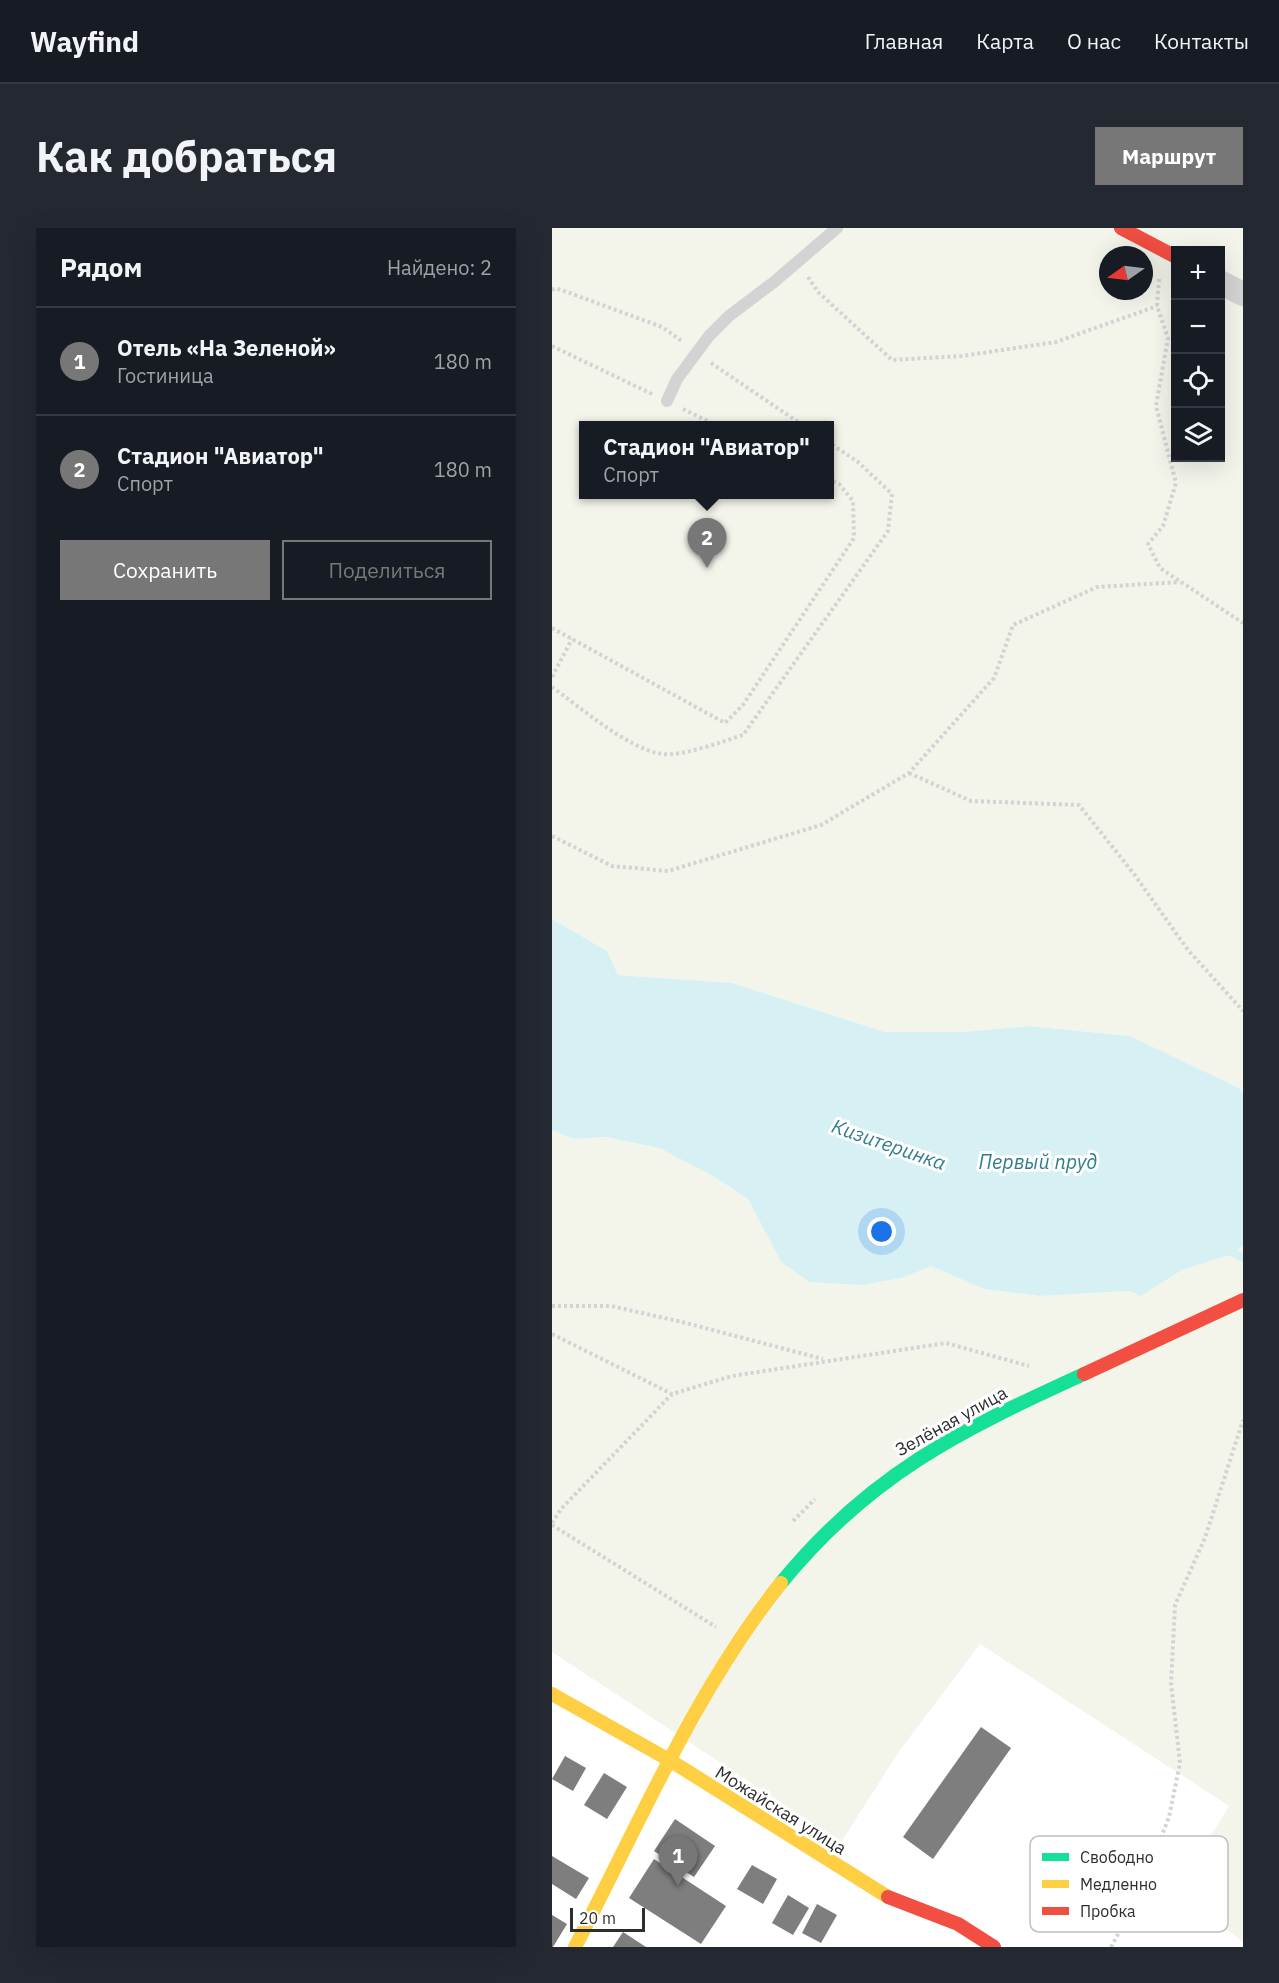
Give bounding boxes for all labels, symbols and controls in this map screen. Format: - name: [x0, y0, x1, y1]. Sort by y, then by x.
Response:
- text: Wayfind: [30, 23, 139, 60]
- text: Главная: [865, 27, 943, 55]
- text: Карта: [976, 27, 1034, 55]
- text: О нас: [1067, 27, 1121, 55]
- text: Контакты: [1154, 27, 1249, 55]
- button: Маршрут: [1095, 127, 1243, 185]
- text: Как добраться: [36, 129, 337, 184]
- north arrow: [1099, 246, 1153, 300]
- map controls: [1171, 246, 1225, 462]
- button: +: [1171, 246, 1225, 300]
- text: Рядом: [60, 250, 142, 284]
- text: Найдено: 2: [387, 254, 492, 281]
- button: −: [1171, 300, 1225, 354]
- text: Отель «На Зеленой»: [117, 333, 336, 362]
- text: 1: [74, 348, 86, 375]
- text: 180 m: [434, 348, 492, 375]
- button: locate: [1171, 354, 1225, 408]
- text: Гостиница: [117, 362, 214, 389]
- button: layers: [1171, 408, 1225, 462]
- popup: [579, 421, 834, 499]
- text: Стадион "Авиатор": [603, 432, 810, 461]
- text: Стадион "Авиатор": [117, 441, 324, 470]
- text: 2: [74, 456, 86, 483]
- text: 180 m: [434, 456, 492, 483]
- text: Спорт: [603, 461, 659, 488]
- text: Спорт: [117, 470, 173, 497]
- pin: 2: [688, 518, 726, 568]
- button: Сохранить: [60, 540, 270, 600]
- button: Поделиться: [282, 540, 492, 600]
- water label: Кизитеринка: [828, 1112, 950, 1176]
- water label: Первый пруд: [979, 1148, 1097, 1175]
- your location: [867, 1217, 896, 1246]
- street label: Зелёная улица: [891, 1381, 1011, 1461]
- street label: Можайская улица: [711, 1760, 851, 1860]
- pin: 1: [658, 1836, 698, 1886]
- legend: [1030, 1836, 1228, 1932]
- text: Свободно: [1080, 1847, 1154, 1867]
- text: Медленно: [1080, 1874, 1157, 1894]
- text: Пробка: [1080, 1901, 1136, 1921]
- scale bar: [570, 1905, 645, 1932]
- text: 20 m: [579, 1908, 616, 1928]

